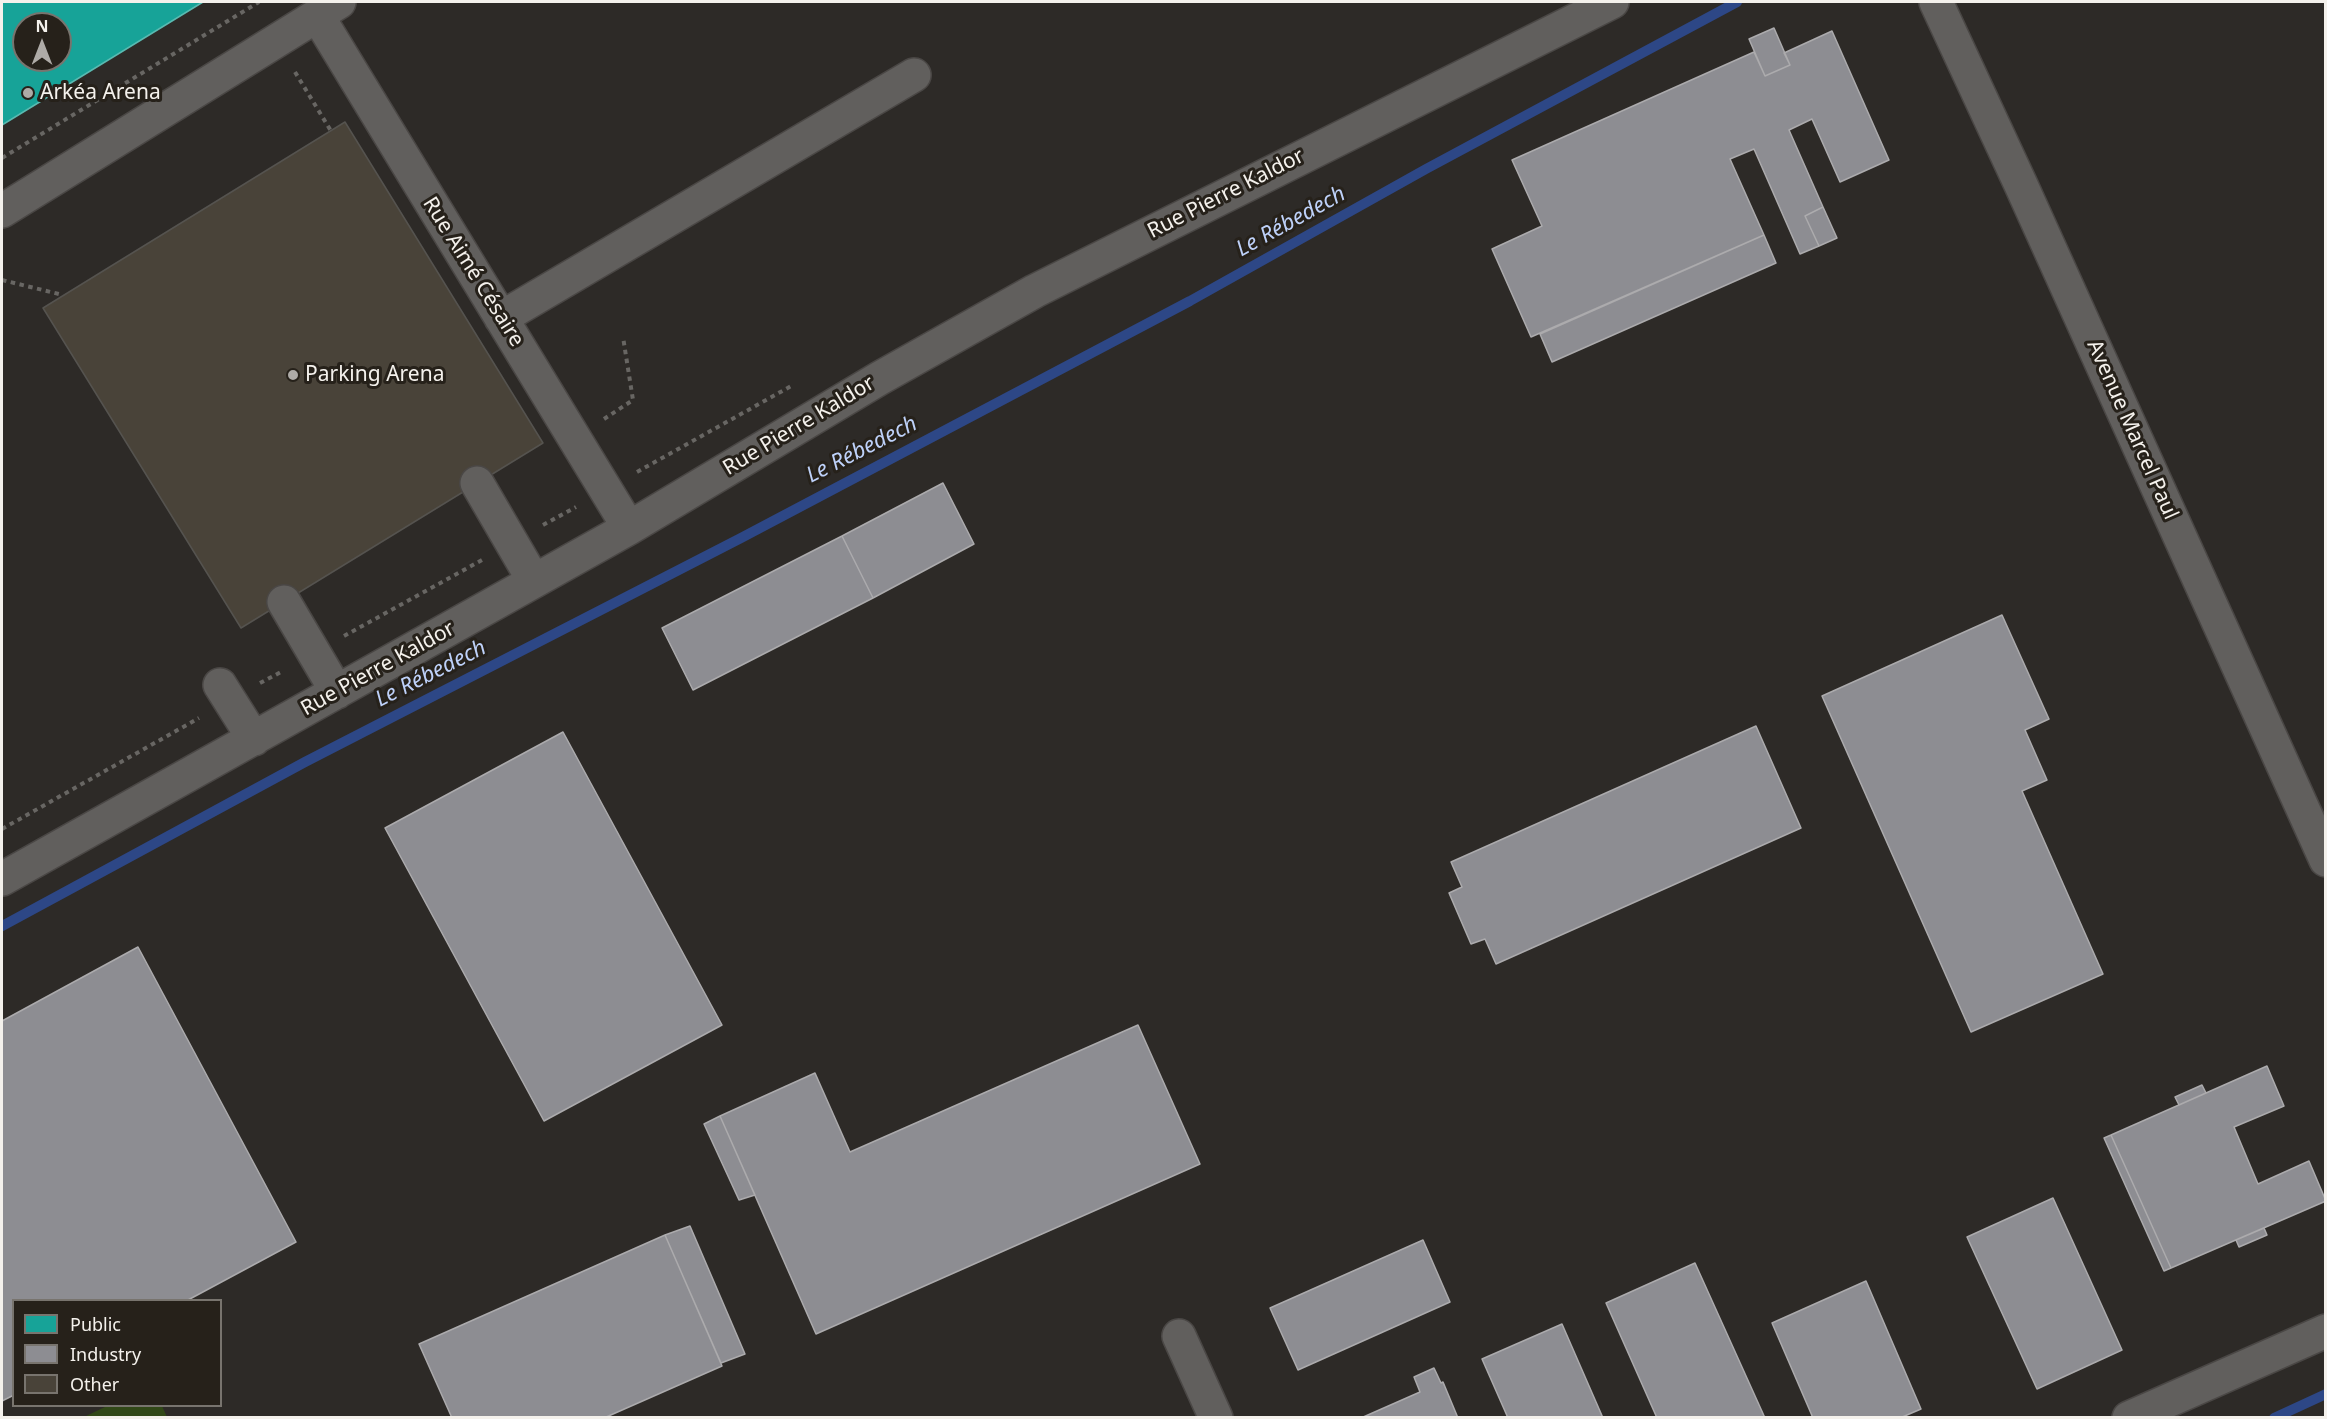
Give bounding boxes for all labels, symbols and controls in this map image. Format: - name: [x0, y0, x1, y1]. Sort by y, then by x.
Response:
- north arrow: [12, 12, 72, 72]
- text: N: [35, 15, 49, 37]
- place label: Arkéa Arena: [40, 80, 161, 106]
- marker: Arkéa Arena: [21, 86, 35, 100]
- street label: Rue Pierre Kaldor: [1144, 144, 1308, 244]
- water label: Le Rébedech: [1232, 181, 1350, 263]
- street label: Rue Aimé Césaire: [417, 193, 529, 351]
- street label: Avenue Marcel Paul: [2081, 336, 2183, 524]
- place label: Parking Arena: [305, 362, 444, 388]
- marker: Parking Arena: [286, 368, 300, 382]
- street label: Rue Pierre Kaldor: [719, 371, 879, 481]
- water label: Le Rébedech: [802, 411, 922, 489]
- street label: Rue Pierre Kaldor: [297, 616, 459, 722]
- water label: Le Rébedech: [371, 635, 491, 713]
- legend: [12, 1299, 222, 1407]
- text: Public: [70, 1312, 121, 1336]
- text: Industry: [70, 1342, 141, 1366]
- text: Other: [70, 1372, 119, 1396]

